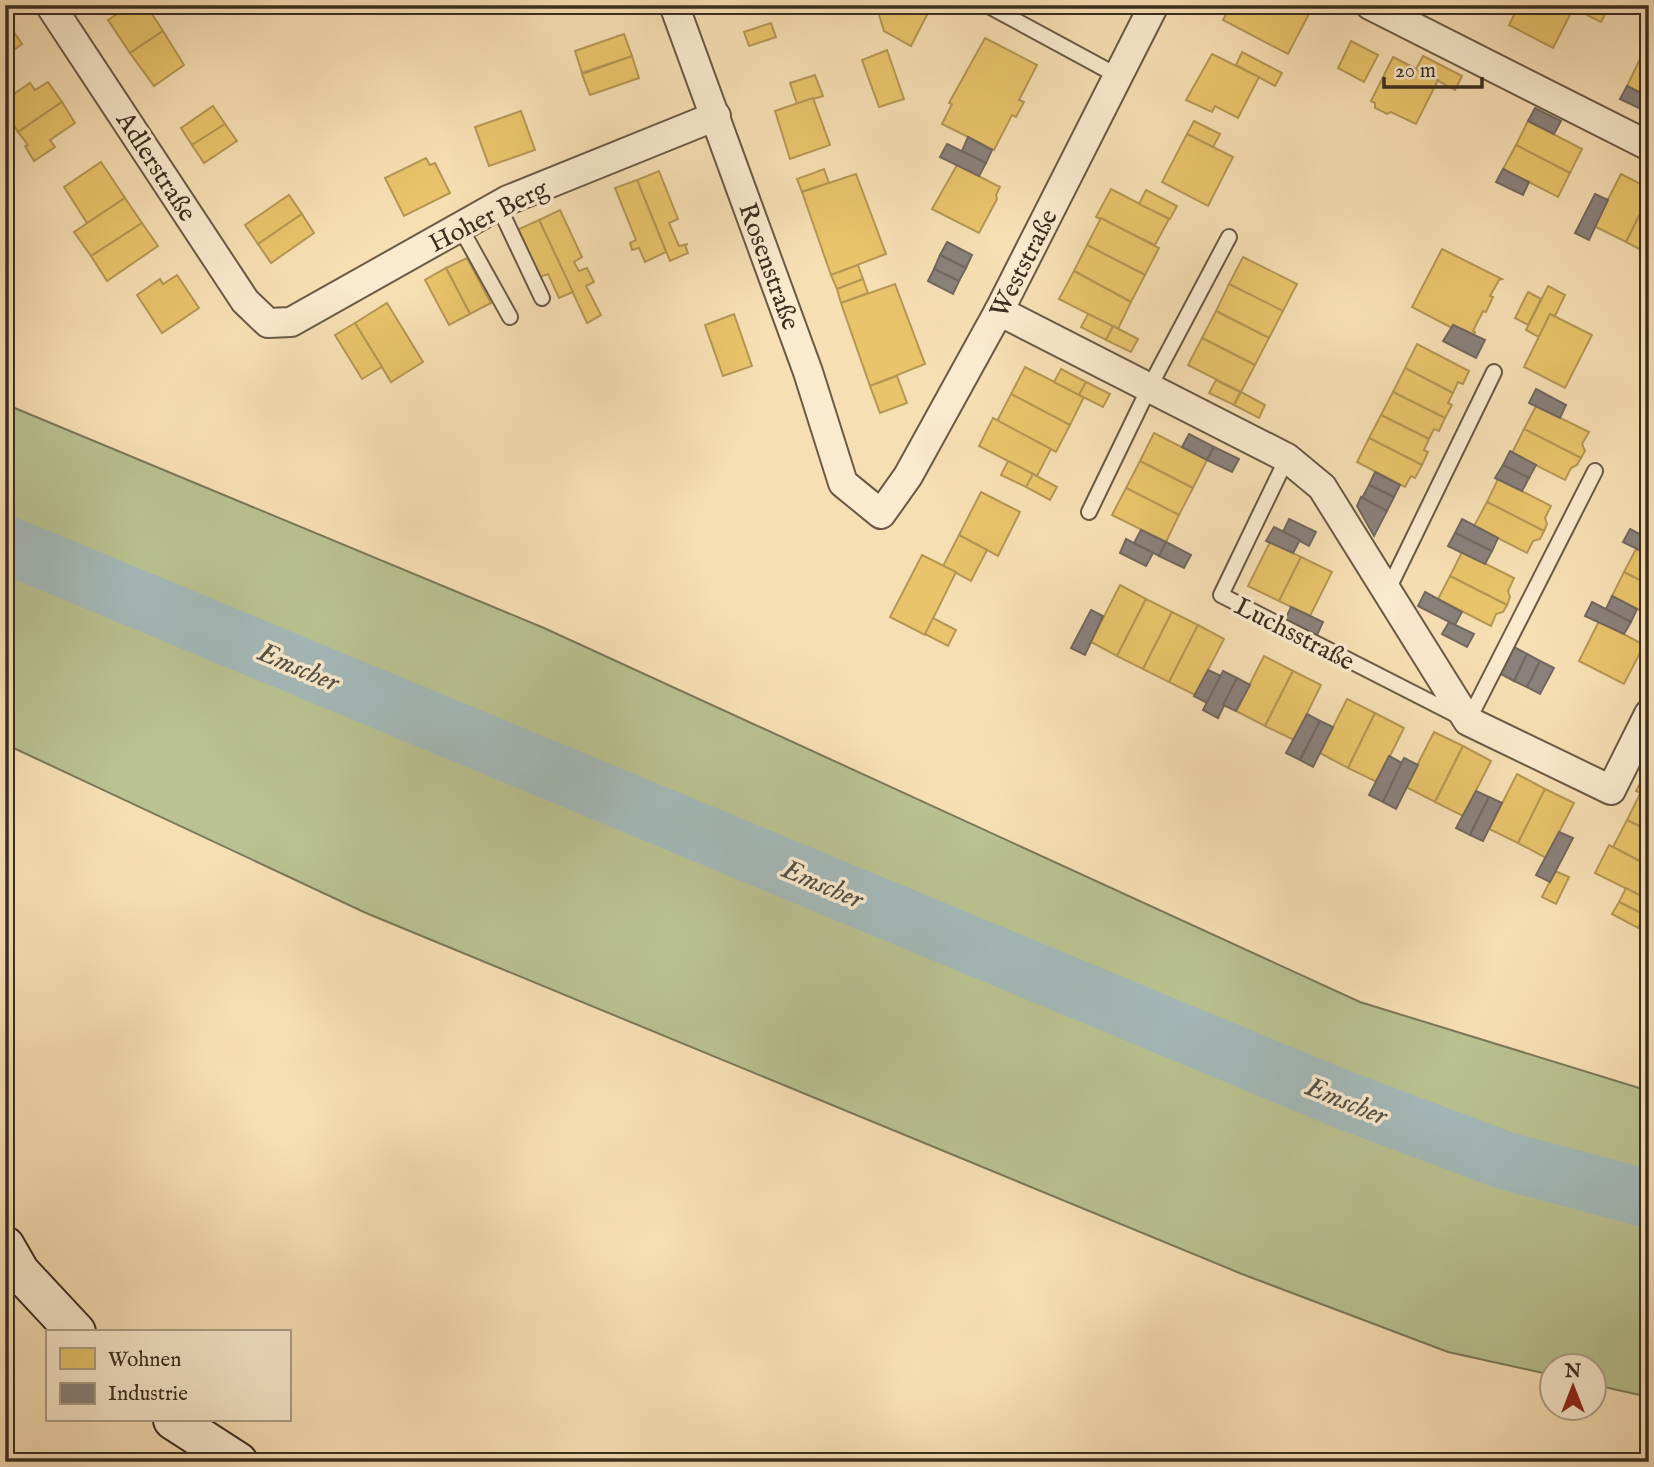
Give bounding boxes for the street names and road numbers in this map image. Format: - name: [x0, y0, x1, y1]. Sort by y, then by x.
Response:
- street label: Adlerstraße: [108, 105, 203, 228]
- street label: Hoher Berg: [423, 172, 555, 260]
- street label: Rosenstraße: [730, 198, 807, 335]
- street label: Weststraße: [983, 204, 1066, 324]
- street label: Luchsstraße: [1229, 590, 1360, 679]

